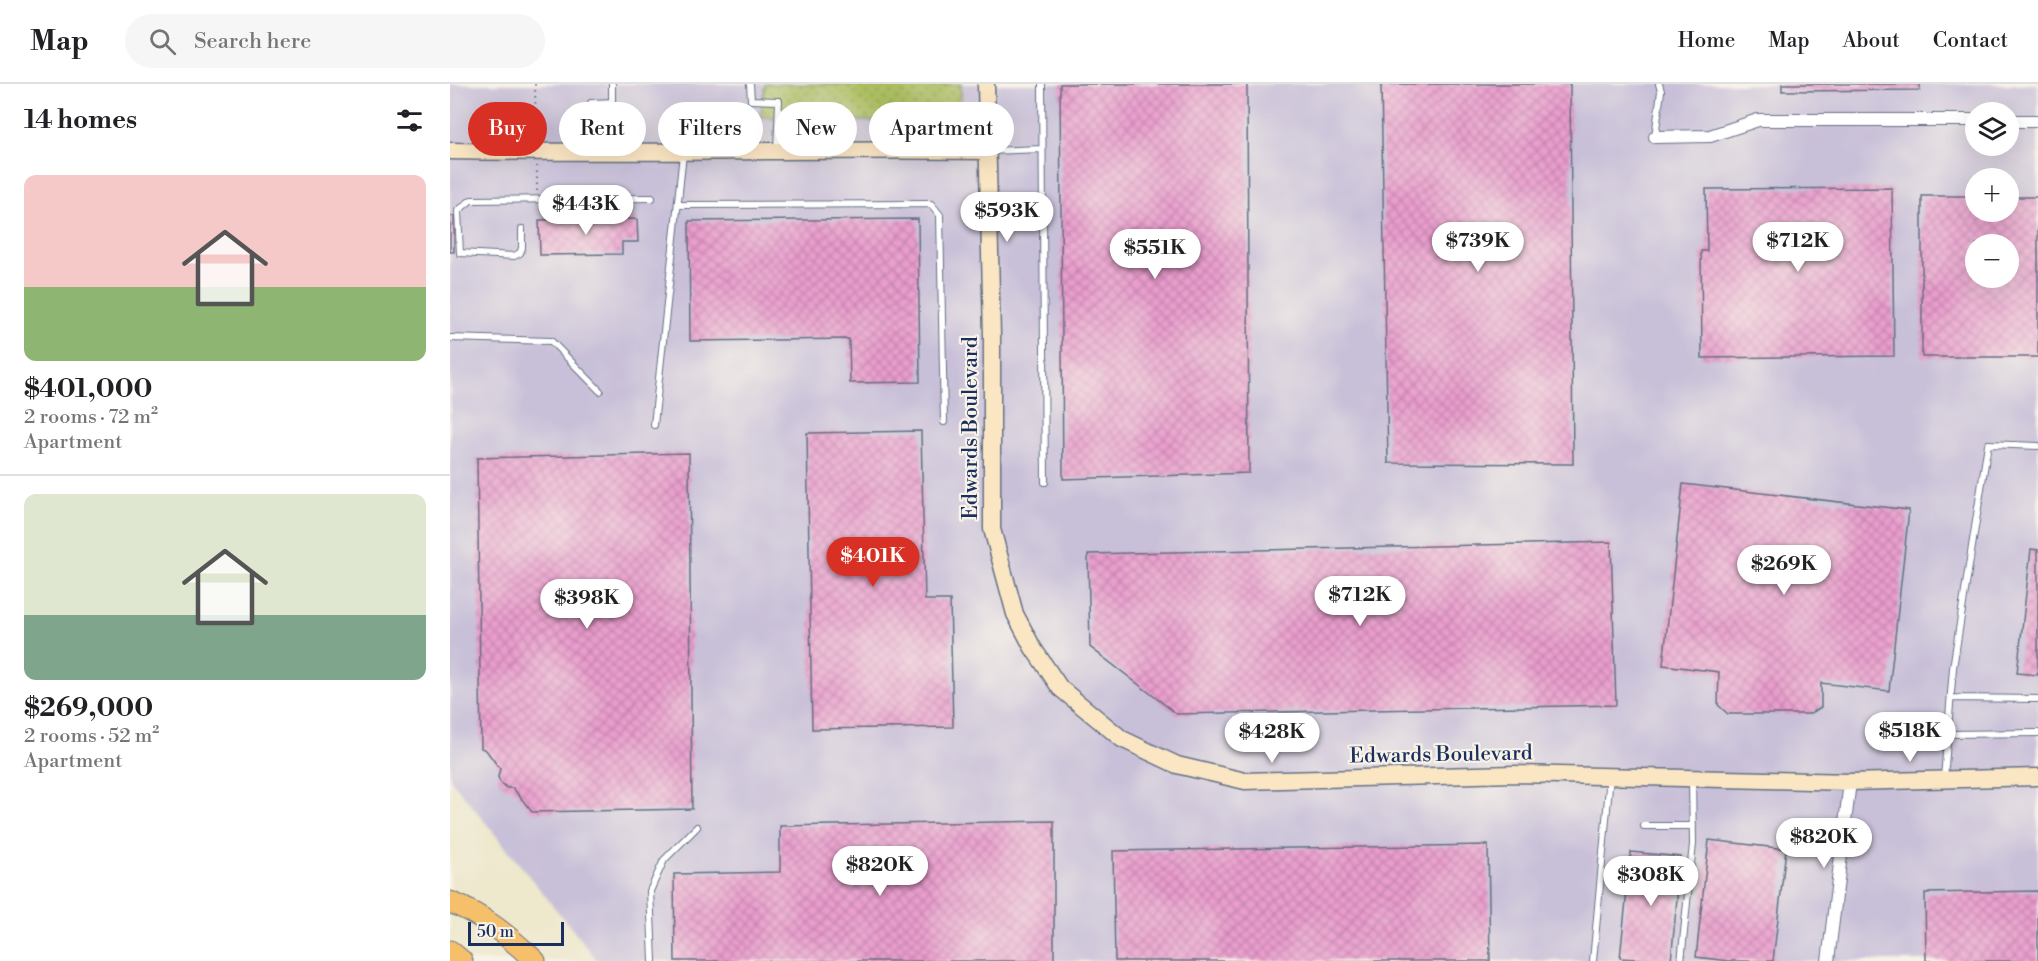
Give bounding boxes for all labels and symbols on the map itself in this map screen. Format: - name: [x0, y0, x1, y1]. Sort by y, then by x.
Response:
- pin: $443K: [544, 185, 628, 236]
- pin: $593K: [965, 192, 1049, 243]
- pin: $739K: [1436, 222, 1520, 273]
- pin: $712K: [1756, 222, 1840, 273]
- pin: $551K: [1113, 229, 1197, 280]
- street label: Edwards Boulevard: [958, 336, 984, 520]
- pin: $401K: [831, 537, 915, 588]
- pin: $269K: [1742, 545, 1826, 596]
- pin: $712K: [1318, 576, 1402, 627]
- pin: $398K: [545, 579, 629, 630]
- pin: $518K: [1868, 712, 1952, 763]
- pin: $428K: [1230, 713, 1314, 764]
- street label: Edwards Boulevard: [1349, 740, 1533, 770]
- pin: $820K: [1782, 818, 1866, 869]
- pin: $820K: [838, 846, 922, 897]
- pin: $308K: [1609, 856, 1693, 907]
- scale bar: [468, 919, 564, 946]

